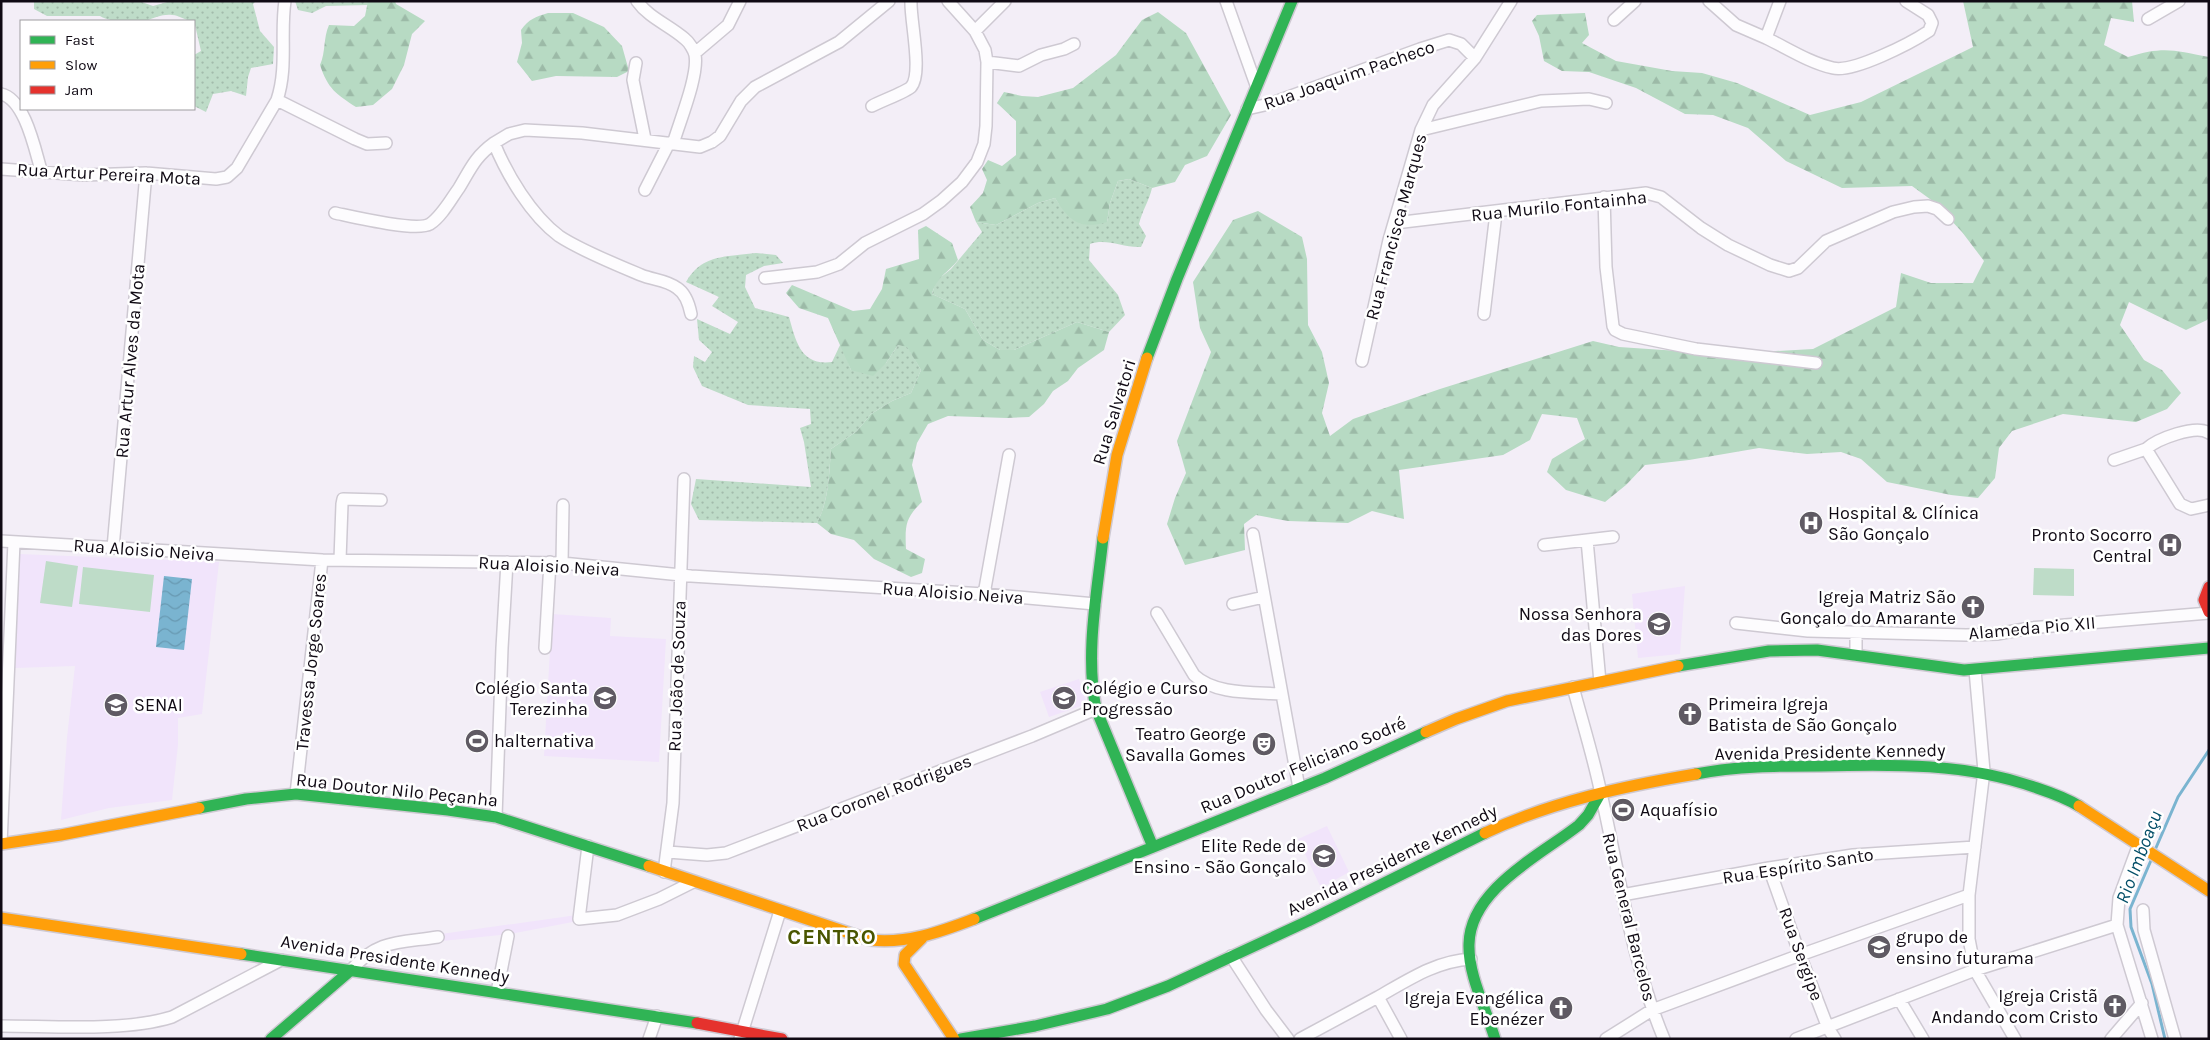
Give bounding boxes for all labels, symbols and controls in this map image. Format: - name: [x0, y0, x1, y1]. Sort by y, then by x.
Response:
- legend: [20, 20, 195, 110]
- text: Fast: [65, 31, 95, 49]
- street label: Rua Joaquim Pacheco: [1261, 35, 1437, 115]
- text: Slow: [65, 56, 97, 74]
- text: Jam: [65, 81, 93, 99]
- street label: Rua Francisca Marques: [1361, 131, 1431, 323]
- street label: Rua Artur Pereira Mota: [16, 158, 202, 190]
- street label: Rua Murilo Fontainha: [1470, 186, 1648, 226]
- street label: Rua Artur Alves da Mota: [111, 263, 149, 459]
- street label: Rua Salvatori: [1087, 356, 1141, 468]
- place label: Hospital & Clínica São Gonçalo: [1828, 502, 1979, 545]
- hospital icon: Hospital & Clínica São Gonçalo: [1798, 510, 1824, 536]
- place label: Pronto Socorro Central: [2031, 524, 2152, 567]
- hospital icon: Pronto Socorro Central: [2157, 532, 2183, 558]
- street label: Rua Aloisio Neiva: [73, 534, 215, 566]
- street label: Rua Aloisio Neiva: [478, 551, 620, 581]
- street label: Travessa Jorge Soares: [291, 572, 331, 752]
- street label: Rua Aloisio Neiva: [882, 577, 1024, 609]
- place label: Igreja Matriz São Gonçalo do Amarante: [1780, 586, 1956, 629]
- church icon: Igreja Matriz São Gonçalo do Amarante: [1960, 594, 1986, 620]
- street label: Rua João de Souza: [663, 600, 691, 752]
- place label: Nossa Senhora das Dores: [1519, 603, 1642, 646]
- school or university icon: Nossa Senhora das Dores: [1646, 611, 1672, 637]
- street label: Alameda Pio XII: [1968, 611, 2096, 645]
- place label: Colégio Santa Terezinha: [475, 677, 588, 720]
- place label: Colégio e Curso Progressão: [1082, 677, 1208, 720]
- school or university icon: Colégio Santa Terezinha: [592, 685, 618, 711]
- school or university icon: Colégio e Curso Progressão: [1051, 685, 1077, 711]
- school or university icon: SENAI: [103, 692, 129, 718]
- place label: Primeira Igreja Batista de São Gonçalo: [1708, 693, 1897, 736]
- place label: SENAI: [134, 694, 183, 716]
- church icon: Primeira Igreja Batista de São Gonçalo: [1677, 701, 1703, 727]
- street label: Rua Doutor Feliciano Sodré: [1197, 712, 1409, 818]
- place label: Teatro George Savalla Gomes: [1125, 723, 1246, 766]
- sports icon: halternativa: [464, 728, 490, 754]
- place label: halternativa: [494, 730, 594, 752]
- theatre icon: Teatro George Savalla Gomes: [1251, 731, 1277, 757]
- street label: Avenida Presidente Kennedy: [1714, 739, 1946, 765]
- street label: Rua Coronel Rodrigues: [793, 749, 975, 837]
- street label: Rua Doutor Nilo Peçanha: [295, 768, 499, 812]
- sports icon: Aquafísio: [1610, 797, 1636, 823]
- street label: Avenida Presidente Kennedy: [1283, 799, 1501, 921]
- place label: Aquafísio: [1640, 799, 1718, 821]
- water label: Rio Imboaçu: [2111, 807, 2167, 907]
- street label: Rua General Barcelos: [1597, 830, 1661, 1004]
- place label: Elite Rede de Ensino - São Gonçalo: [1133, 835, 1306, 878]
- school or university icon: Elite Rede de Ensino - São Gonçalo: [1311, 843, 1337, 869]
- street label: Rua Espírito Santo: [1721, 843, 1875, 889]
- street label: Rua Sergipe: [1774, 904, 1828, 1004]
- district label: CENTRO: [787, 924, 877, 950]
- place label: grupo de ensino futurama: [1896, 926, 2034, 969]
- street label: Avenida Presidente Kennedy: [279, 930, 511, 988]
- school or university icon: grupo de ensino futurama: [1866, 934, 1892, 960]
- place label: Igreja Cristã Andando com Cristo: [1931, 985, 2098, 1028]
- place label: Igreja Evangélica Ebenézer: [1404, 987, 1544, 1030]
- church icon: Igreja Cristã Andando com Cristo: [2102, 993, 2128, 1019]
- church icon: Igreja Evangélica Ebenézer: [1548, 995, 1574, 1021]

